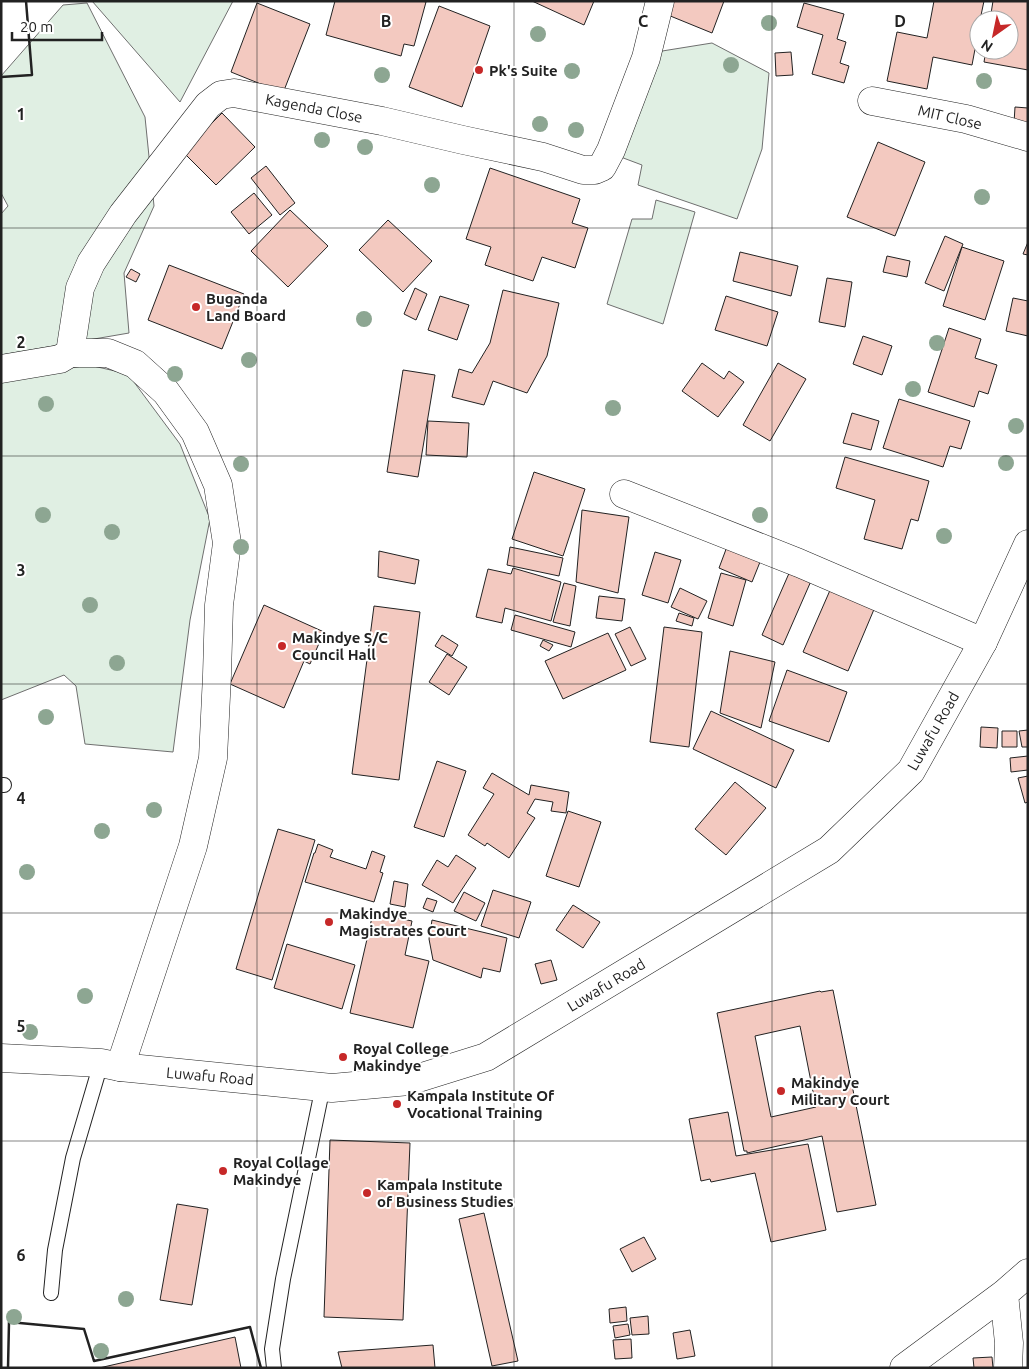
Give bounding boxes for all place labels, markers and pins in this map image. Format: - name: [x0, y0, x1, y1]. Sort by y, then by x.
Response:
- place label: Pk's Suite: [489, 62, 558, 79]
- marker: Pk's Suite: [473, 64, 485, 76]
- place label: Buganda Land Board: [206, 290, 286, 324]
- marker: Buganda Land Board: [190, 301, 202, 313]
- place label: Makindye S/C Council Hall: [292, 629, 388, 663]
- marker: Makindye S/C Council Hall: [276, 640, 288, 652]
- place label: Makindye Magistrates Court: [339, 905, 467, 939]
- marker: Makindye Magistrates Court: [323, 916, 335, 928]
- place label: Royal College Makindye: [353, 1040, 449, 1074]
- marker: Royal College Makindye: [337, 1051, 349, 1063]
- place label: Makindye Military Court: [791, 1074, 890, 1108]
- marker: Makindye Military Court: [775, 1085, 787, 1097]
- place label: Kampala Institute Of Vocational Training: [407, 1087, 555, 1121]
- marker: Kampala Institute Of Vocational Training: [391, 1098, 403, 1110]
- place label: Royal Collage Makindye: [233, 1154, 329, 1188]
- marker: Royal Collage Makindye: [217, 1165, 229, 1177]
- place label: Kampala Institute of Business Studies: [377, 1176, 514, 1210]
- marker: Kampala Institute of Business Studies: [361, 1187, 373, 1199]

